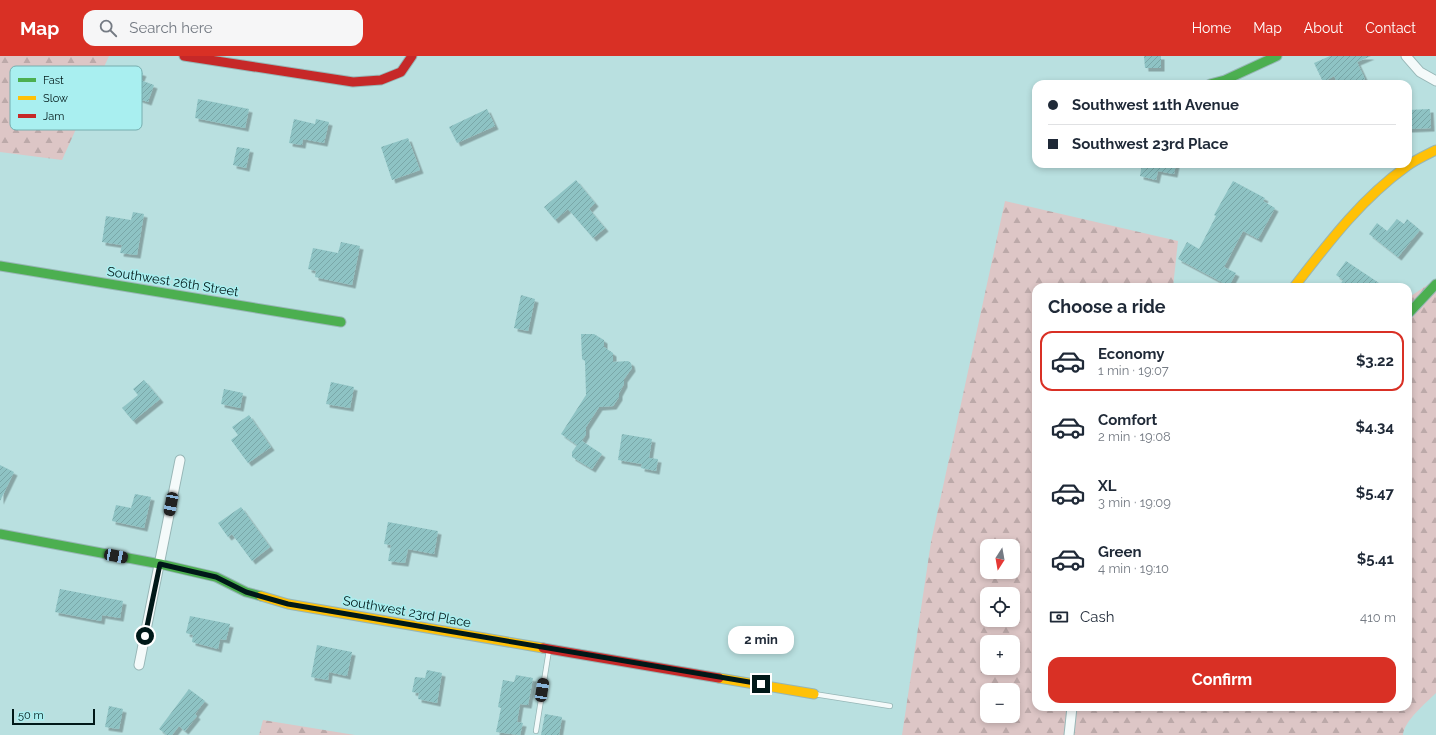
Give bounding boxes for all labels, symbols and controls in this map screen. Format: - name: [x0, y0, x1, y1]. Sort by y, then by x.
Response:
- search box: [83, 10, 363, 46]
- text: Map: [20, 17, 59, 39]
- icon: search: [97, 17, 119, 39]
- text: Search here: [129, 19, 213, 37]
- text: Home: [1192, 20, 1231, 36]
- text: Map: [1253, 20, 1282, 36]
- text: About: [1304, 20, 1343, 36]
- text: Contact: [1365, 20, 1416, 36]
- legend: [10, 66, 142, 130]
- text: Fast: [43, 74, 64, 87]
- text: Slow: [43, 92, 68, 105]
- text: Southwest 11th Avenue: [1072, 96, 1239, 114]
- text: Jam: [43, 110, 64, 123]
- text: Southwest 23rd Place: [1072, 135, 1228, 153]
- street label: Southwest 26th Street: [106, 264, 240, 299]
- text: Choose a ride: [1048, 296, 1166, 317]
- icon: car: [1050, 343, 1086, 379]
- text: Economy: [1098, 345, 1165, 363]
- text: $3.22: [1356, 352, 1394, 370]
- text: 1 min · 19:07: [1098, 363, 1169, 378]
- icon: car: [1050, 409, 1086, 445]
- text: Comfort: [1098, 411, 1157, 429]
- text: $4.34: [1356, 418, 1394, 436]
- text: 2 min · 19:08: [1098, 429, 1171, 444]
- icon: car: [1050, 475, 1086, 511]
- text: XL: [1098, 477, 1116, 495]
- text: $5.47: [1356, 484, 1394, 502]
- car: [163, 491, 179, 517]
- text: 3 min · 19:09: [1098, 495, 1171, 510]
- north arrow: [980, 539, 1020, 579]
- map controls: [980, 539, 1020, 723]
- icon: car: [1050, 541, 1086, 577]
- text: Green: [1098, 543, 1142, 561]
- car: [103, 548, 129, 564]
- text: $5.41: [1357, 550, 1394, 568]
- text: 4 min · 19:10: [1098, 561, 1169, 576]
- button: locate: [980, 587, 1020, 627]
- street label: Southwest 23rd Place: [342, 593, 473, 630]
- icon: cash: [1048, 606, 1070, 628]
- text: Cash: [1080, 608, 1114, 626]
- text: 410 m: [1360, 610, 1396, 625]
- callout: 2 min: [728, 626, 794, 654]
- route start: [136, 627, 154, 645]
- text: 2 min: [744, 632, 778, 647]
- button: +: [980, 635, 1020, 675]
- button: Confirm: [1048, 657, 1396, 703]
- route end: [752, 675, 770, 693]
- car: [534, 677, 550, 703]
- button: −: [980, 683, 1020, 723]
- scale bar: [12, 707, 95, 726]
- text: 50 m: [18, 709, 44, 722]

